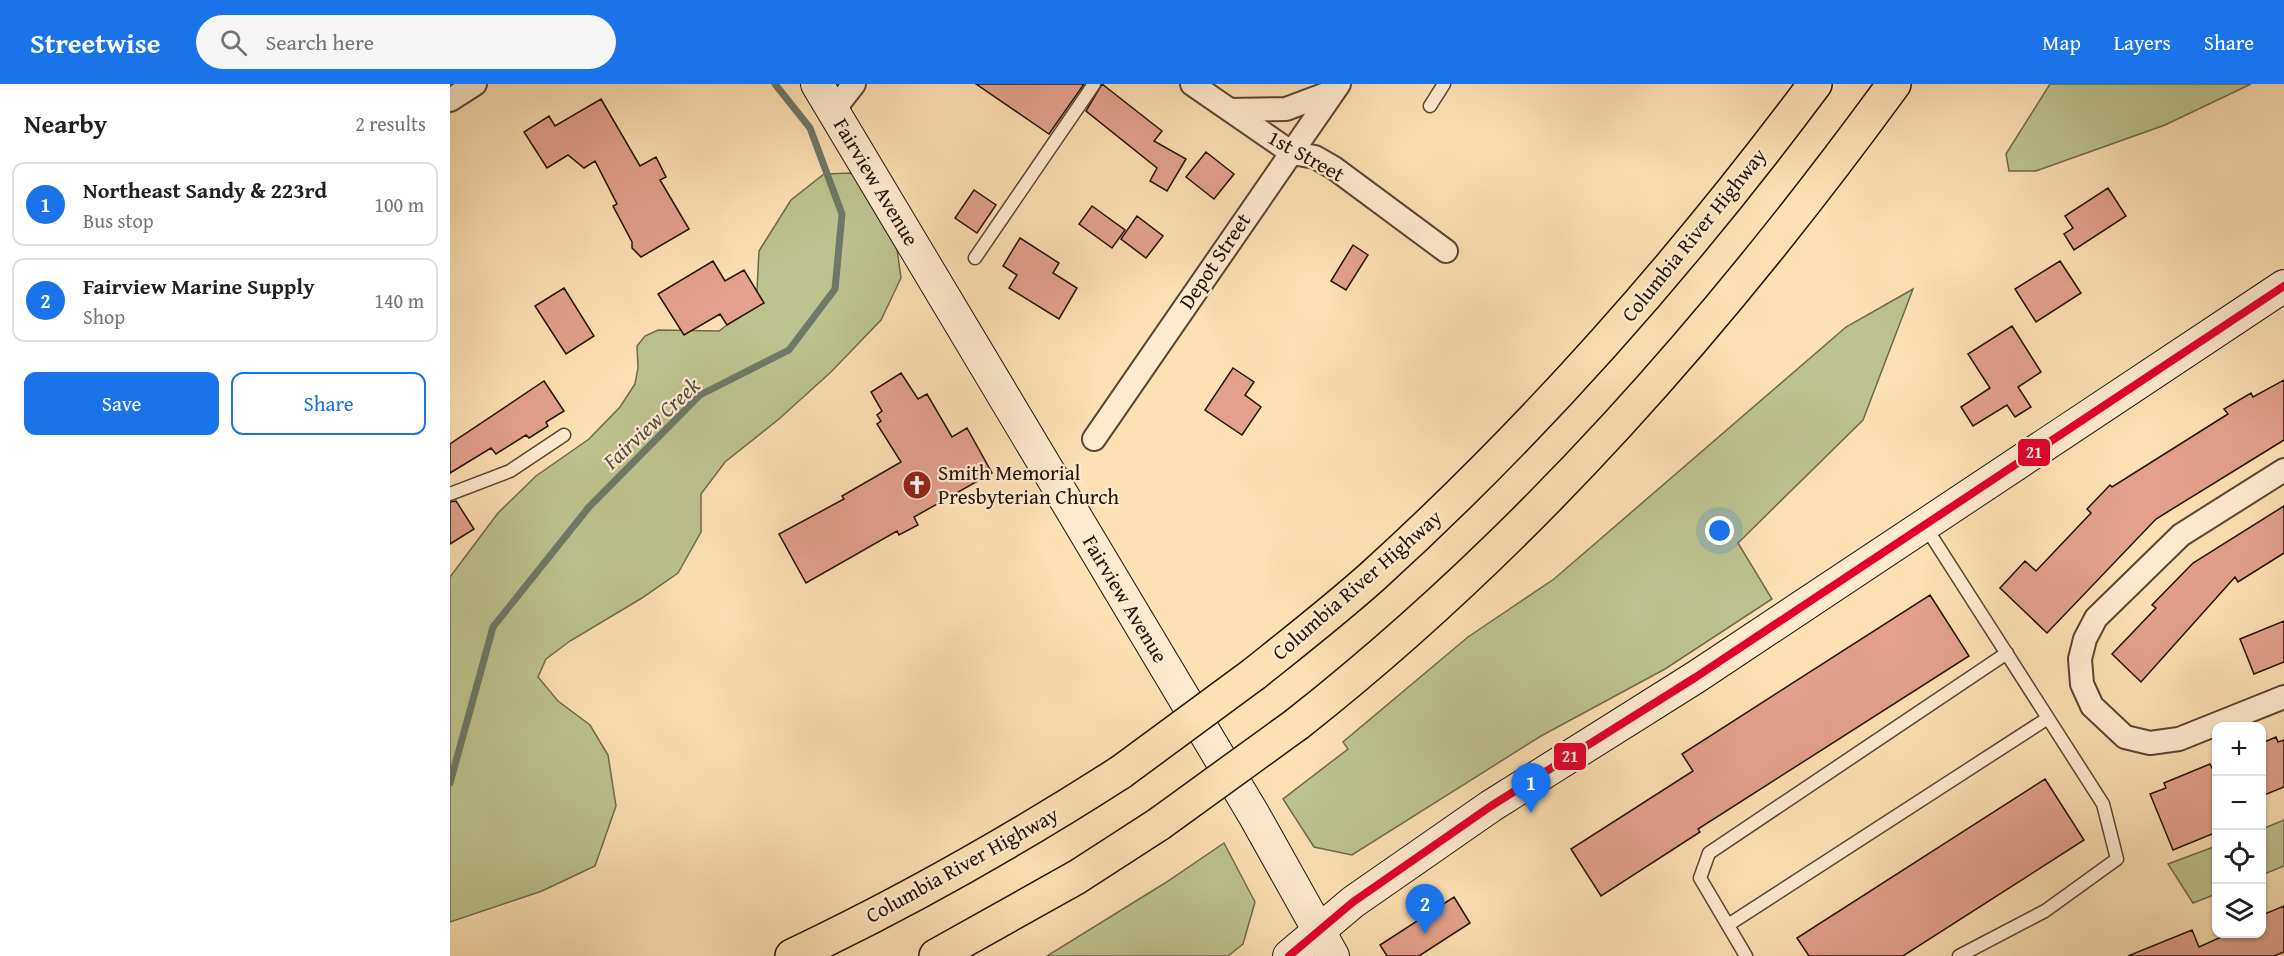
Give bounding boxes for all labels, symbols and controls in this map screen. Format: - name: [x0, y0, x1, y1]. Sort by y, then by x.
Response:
- search box: [196, 15, 616, 69]
- text: Streetwise: [30, 22, 160, 63]
- icon: search: [217, 26, 250, 59]
- text: Search here: [265, 26, 374, 58]
- text: Map: [2042, 27, 2081, 58]
- text: Layers: [2114, 27, 2171, 58]
- text: Share: [2204, 27, 2254, 58]
- text: Nearby: [24, 104, 107, 143]
- text: 2 results: [355, 109, 426, 138]
- street label: Fairview Avenue: [826, 112, 927, 252]
- street label: 1st Street: [1262, 122, 1351, 190]
- street label: Columbia River Highway: [1614, 141, 1774, 328]
- text: Northeast Sandy & 223rd: [83, 174, 327, 206]
- text: 1: [40, 190, 51, 219]
- text: 100 m: [374, 190, 424, 219]
- text: Bus stop: [83, 206, 154, 235]
- street label: Depot Street: [1171, 206, 1258, 315]
- text: Fairview Marine Supply: [83, 270, 314, 302]
- text: 2: [40, 286, 51, 315]
- text: 140 m: [374, 286, 424, 315]
- text: Shop: [83, 302, 125, 331]
- water label: Fairview Creek: [595, 369, 707, 477]
- button: Save: [24, 372, 219, 435]
- button: Share: [231, 372, 426, 435]
- line badge: 21: [2017, 438, 2051, 467]
- text: 21: [2026, 440, 2042, 464]
- place label: Smith Memorial Presbyterian Church: [938, 457, 1119, 512]
- church icon: Smith Memorial Presbyterian Church: [901, 469, 933, 501]
- street label: Columbia River Highway: [1265, 502, 1449, 667]
- your location: [1705, 516, 1734, 545]
- street label: Fairview Avenue: [1075, 529, 1176, 669]
- map controls: [2212, 722, 2266, 938]
- button: +: [2212, 722, 2266, 776]
- line badge: 21: [1553, 742, 1587, 771]
- text: 21: [1562, 744, 1578, 768]
- pin: 1: [1512, 764, 1550, 813]
- button: −: [2212, 776, 2266, 830]
- street label: Columbia River Highway: [860, 798, 1064, 930]
- button: locate: [2212, 830, 2266, 884]
- pin: 2: [1406, 884, 1444, 934]
- button: layers: [2212, 884, 2266, 938]

